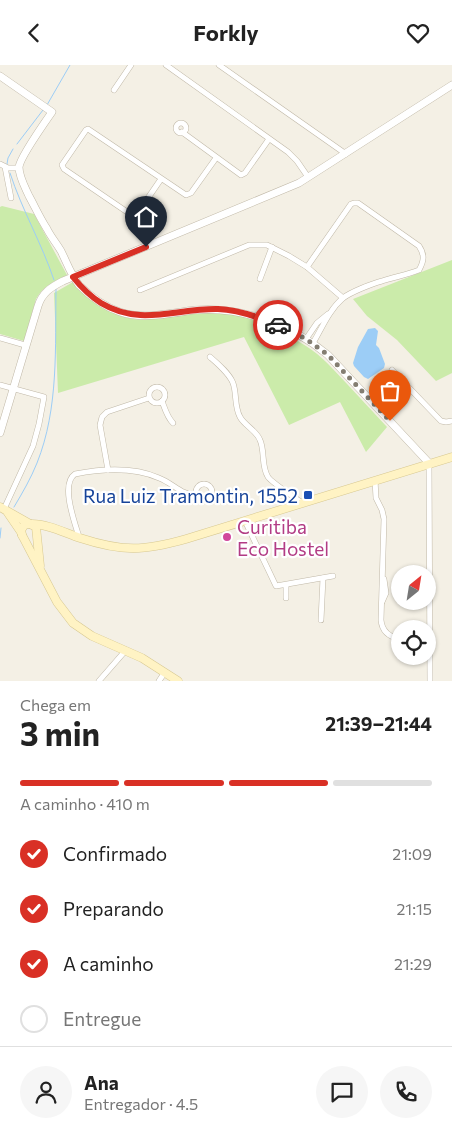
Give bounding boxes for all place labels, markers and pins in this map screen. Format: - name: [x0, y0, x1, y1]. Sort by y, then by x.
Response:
- pin: [125, 196, 167, 247]
- pin: [369, 370, 411, 421]
- place label: Rua Luiz Tramontin, 1552: [83, 484, 298, 507]
- marker: Rua Luiz Tramontin, 1552: [302, 489, 314, 501]
- place label: Curitiba Eco Hostel: [237, 515, 329, 560]
- marker: Curitiba Eco Hostel: [221, 531, 233, 543]

